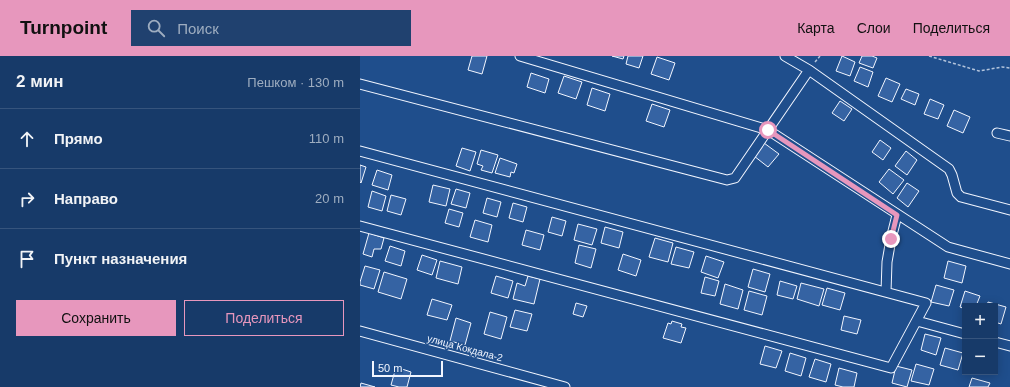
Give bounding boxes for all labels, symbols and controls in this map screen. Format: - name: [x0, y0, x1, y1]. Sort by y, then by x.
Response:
- search box: [131, 10, 411, 46]
- text: Turnpoint: [20, 17, 107, 38]
- icon: search: [145, 17, 167, 39]
- text: Поиск: [177, 20, 219, 37]
- text: Карта: [797, 20, 835, 36]
- text: Слои: [857, 20, 891, 36]
- text: Поделиться: [913, 20, 990, 36]
- text: 2 мин: [16, 72, 63, 91]
- text: Пешком · 130 m: [247, 75, 344, 90]
- route start: [759, 121, 777, 139]
- icon: ahead: [16, 128, 38, 150]
- text: Прямо: [54, 130, 103, 147]
- text: 110 m: [309, 131, 344, 146]
- icon: right: [16, 188, 38, 210]
- text: Направо: [54, 190, 118, 207]
- text: 20 m: [315, 191, 344, 206]
- route end: [882, 230, 900, 248]
- icon: arrive: [16, 248, 38, 270]
- text: Пункт назначения: [54, 250, 187, 267]
- button: Сохранить: [16, 300, 176, 336]
- button: Поделиться: [184, 300, 344, 336]
- map controls: [962, 303, 998, 375]
- button: +: [962, 303, 998, 339]
- street label: улица Кокдала-2: [426, 333, 504, 363]
- button: −: [962, 339, 998, 375]
- scale bar: [372, 359, 443, 378]
- text: 50 m: [378, 362, 402, 374]

